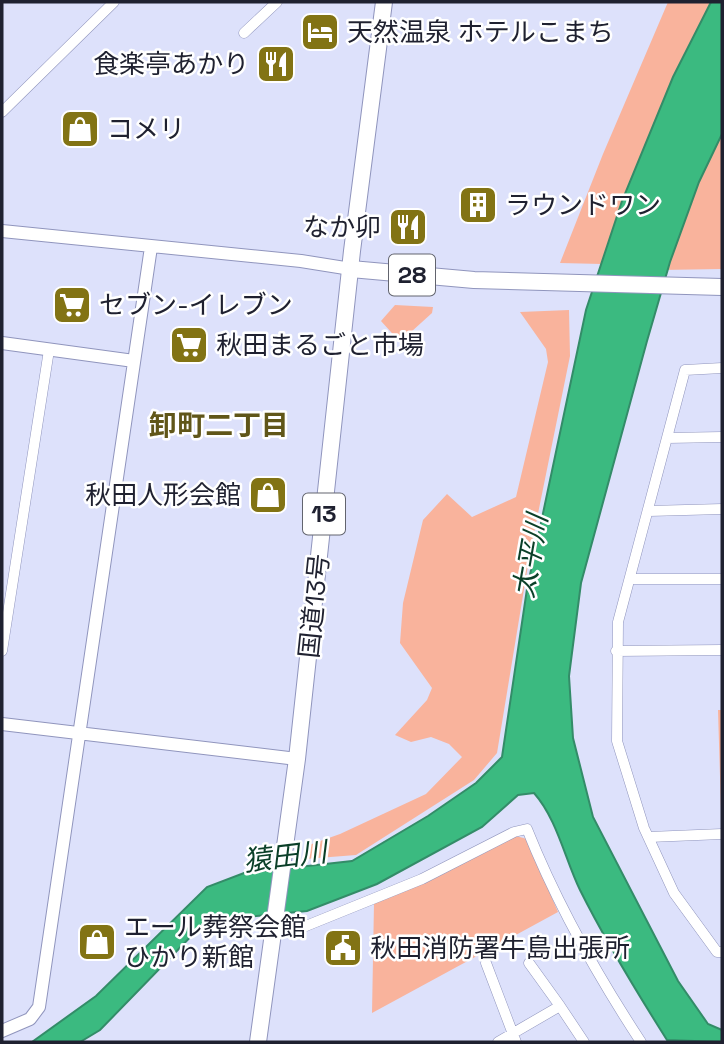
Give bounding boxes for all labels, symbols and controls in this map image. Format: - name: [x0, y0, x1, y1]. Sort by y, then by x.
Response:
- hotel icon: 天然温泉 ホテルこまち: [299, 11, 341, 53]
- place label: 天然温泉 ホテルこまち: [347, 15, 614, 49]
- restaurant icon: 食楽亭あかり: [255, 43, 297, 85]
- place label: 食楽亭あかり: [93, 47, 249, 81]
- shop icon: コメリ: [59, 108, 101, 150]
- place label: コメリ: [107, 112, 185, 146]
- building icon: ラウンドワン: [457, 184, 499, 226]
- place label: ラウンドワン: [505, 188, 661, 222]
- restaurant icon: なか卯: [387, 206, 429, 248]
- place label: なか卯: [303, 210, 381, 244]
- road number: 28: [389, 254, 435, 296]
- supermarket icon: セブン-イレブン: [51, 284, 93, 326]
- place label: セブン-イレブン: [99, 288, 293, 322]
- supermarket icon: 秋田まるごと市場: [168, 324, 210, 366]
- place label: 秋田まるごと市場: [216, 328, 424, 362]
- district label: 卸町二丁目: [149, 407, 289, 443]
- shop icon: 秋田人形会館: [247, 474, 289, 516]
- place label: 秋田人形会館: [85, 478, 241, 512]
- road number: 13: [303, 494, 345, 534]
- water label: 太平川: [505, 509, 556, 600]
- street label: 国道13号: [292, 552, 336, 660]
- water label: 猿田川: [241, 833, 332, 879]
- place label: エール葬祭会館 ひかり新館: [124, 910, 306, 974]
- shop icon: エール葬祭会館 ひかり新館: [76, 921, 118, 963]
- public building icon: 秋田消防署牛島出張所: [322, 927, 364, 969]
- place label: 秋田消防署牛島出張所: [370, 931, 630, 965]

